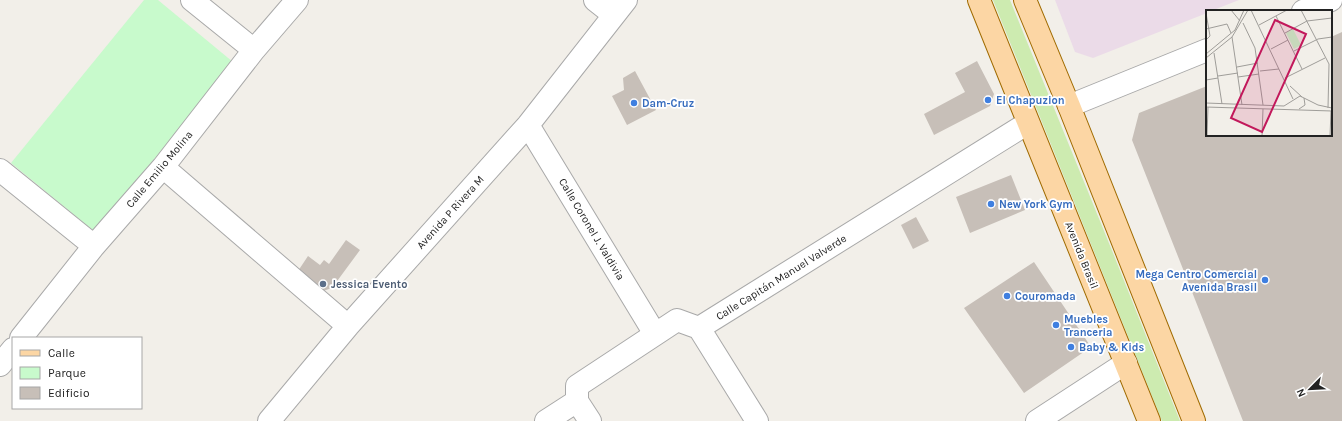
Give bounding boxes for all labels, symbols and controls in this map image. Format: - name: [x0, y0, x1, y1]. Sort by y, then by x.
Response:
- inset map: [1206, 10, 1332, 136]
- place label: El Chapuzion: [996, 94, 1065, 107]
- marker: El Chapuzion: [983, 95, 993, 105]
- place label: Dam-Cruz: [642, 97, 694, 110]
- marker: Dam-Cruz: [629, 98, 639, 108]
- street label: Calle Emilio Molina: [123, 128, 195, 210]
- street label: Avenida P Rivera M: [414, 173, 487, 252]
- street label: Calle Coronel J. Valdivia: [556, 176, 627, 283]
- place label: New York Gym: [999, 198, 1073, 211]
- marker: New York Gym: [986, 199, 996, 209]
- street label: Avenida Brasil: [1062, 220, 1101, 291]
- street label: Calle Capitán Manuel Valverde: [714, 232, 849, 323]
- place label: Mega Centro Comercial Avenida Brasil: [1136, 268, 1257, 294]
- marker: Mega Centro Comercial Avenida Brasil: [1260, 275, 1270, 285]
- place label: Jessica Evento: [331, 278, 407, 291]
- marker: Jessica Evento: [318, 279, 328, 289]
- place label: Couromada: [1015, 290, 1076, 303]
- marker: Couromada: [1002, 291, 1012, 301]
- place label: Muebles Tranceria: [1064, 313, 1113, 339]
- marker: Muebles Tranceria: [1051, 320, 1061, 330]
- legend: [12, 337, 142, 409]
- place label: Baby & Kids: [1079, 341, 1145, 354]
- marker: Baby & Kids: [1066, 342, 1076, 352]
- text: Calle: [48, 346, 75, 360]
- text: Parque: [48, 366, 86, 380]
- north arrow: [1290, 369, 1330, 409]
- text: Edificio: [48, 386, 89, 400]
- text: N: [1294, 387, 1309, 399]

